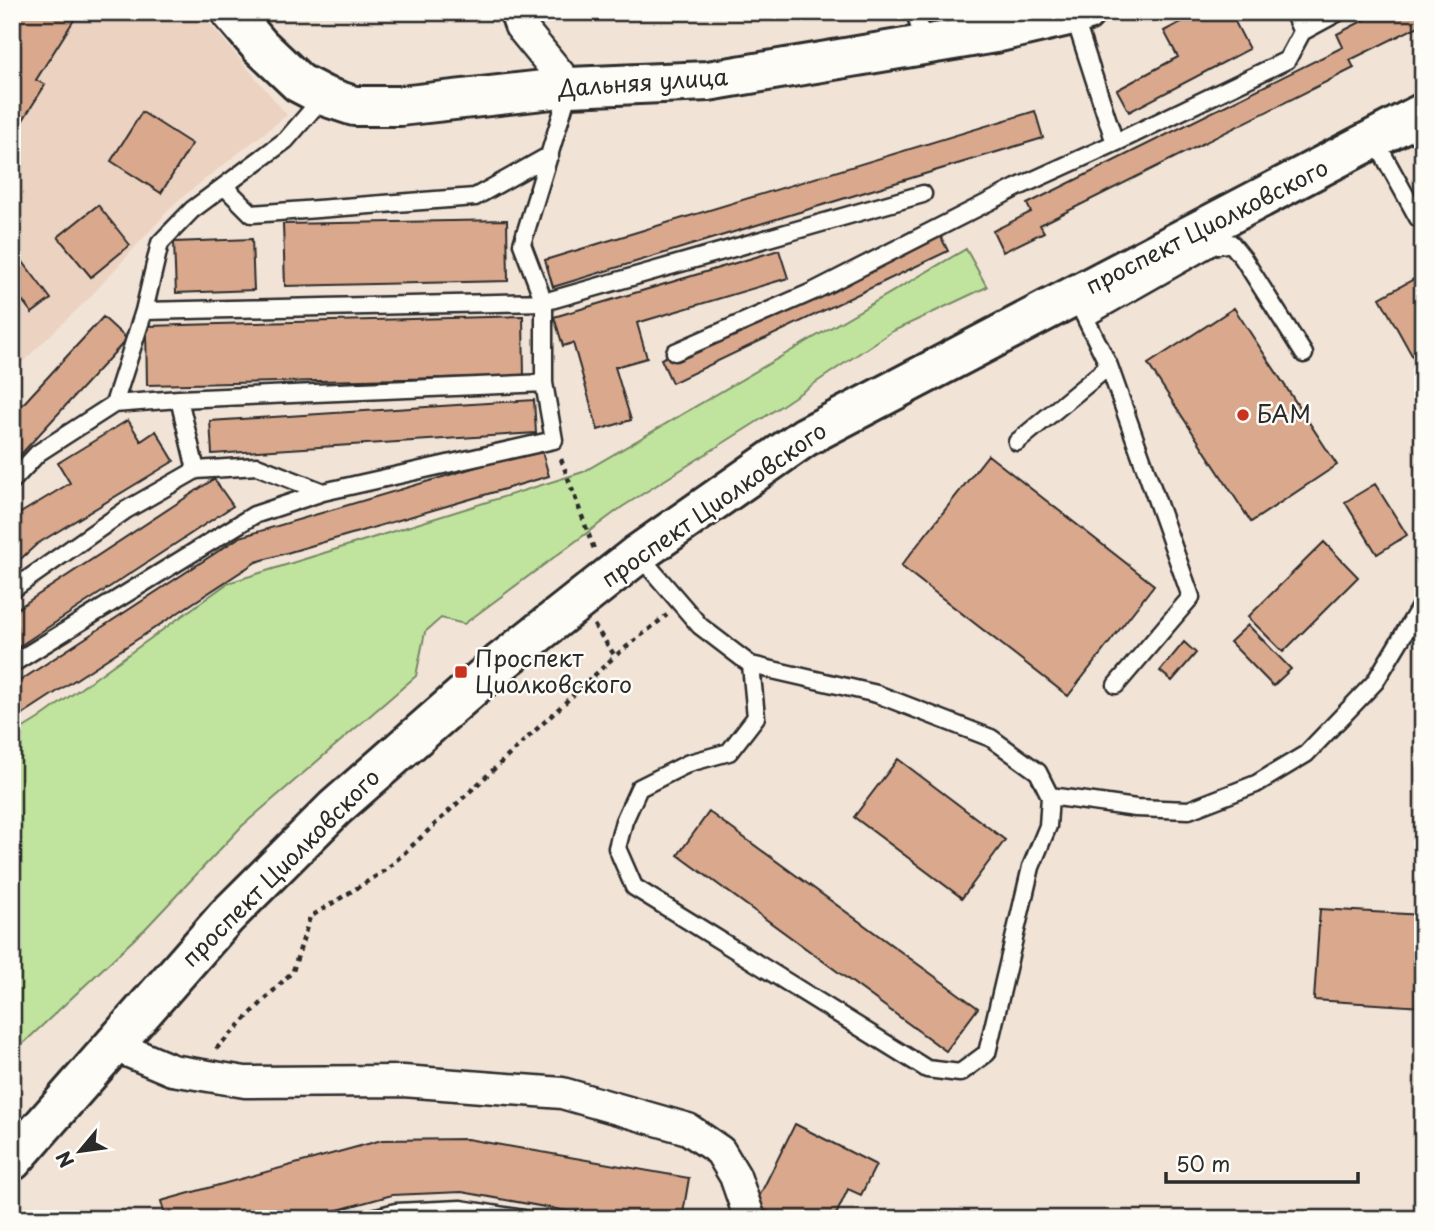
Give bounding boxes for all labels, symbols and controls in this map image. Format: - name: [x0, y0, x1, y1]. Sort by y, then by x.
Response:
- street label: Дальняя улица: [556, 58, 730, 105]
- street label: проспект Циолковского: [1079, 149, 1334, 302]
- place label: БАМ: [1257, 396, 1311, 431]
- marker: БАМ: [1235, 407, 1251, 423]
- street label: проспект Циолковского: [593, 412, 833, 595]
- place label: Проспект Циолковского: [475, 640, 632, 701]
- marker: Проспект Циолковского: [453, 664, 469, 680]
- street label: проспект Циолковского: [173, 760, 387, 974]
- north arrow: [46, 1116, 116, 1186]
- scale bar: [1166, 1140, 1358, 1184]
- text: N: [48, 1146, 80, 1173]
- text: 50 m: [1176, 1147, 1230, 1179]

